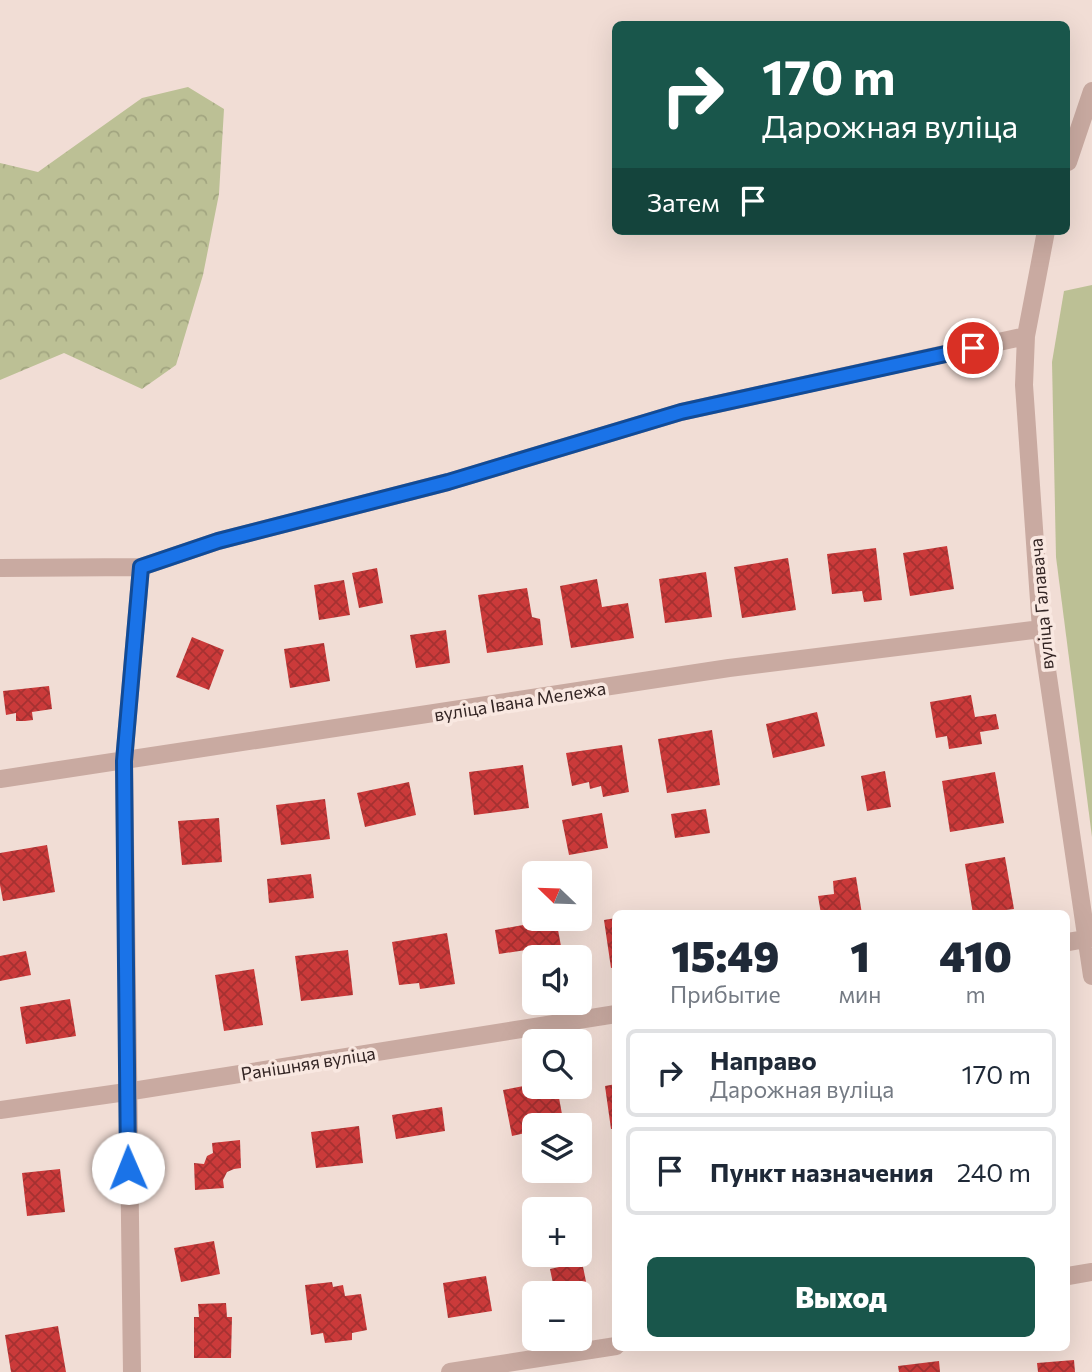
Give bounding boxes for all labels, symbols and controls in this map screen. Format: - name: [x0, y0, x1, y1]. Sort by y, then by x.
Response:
- text: 170 m: [762, 45, 895, 105]
- icon: right: [647, 49, 738, 140]
- text: Дарожная вуліца: [762, 105, 1018, 145]
- icon: arrive: [734, 182, 772, 220]
- text: Затем: [647, 186, 720, 217]
- pin: [943, 318, 1003, 378]
- icon: arrive: [954, 329, 992, 367]
- street label: вуліца Галавача: [1024, 537, 1058, 671]
- street label: вуліца Івана Мележа: [433, 677, 607, 725]
- north arrow: [522, 861, 592, 931]
- map controls: [522, 861, 592, 1351]
- text: 15:49: [671, 929, 779, 981]
- text: 1: [850, 929, 870, 981]
- text: 410: [939, 929, 1012, 981]
- button: sound: [522, 945, 592, 1015]
- text: Прибытие: [670, 980, 781, 1008]
- text: мин: [839, 980, 881, 1008]
- text: m: [966, 980, 986, 1008]
- button: search: [522, 1029, 592, 1099]
- street label: Ранішняя вуліца: [239, 1041, 377, 1085]
- text: Направо: [710, 1044, 817, 1075]
- icon: right: [651, 1054, 689, 1092]
- text: 170 m: [962, 1058, 1031, 1089]
- text: Дарожная вуліца: [710, 1075, 894, 1103]
- button: layers: [522, 1113, 592, 1183]
- position arrow: [91, 1131, 165, 1205]
- icon: arrive: [651, 1152, 689, 1190]
- text: Пункт назначения: [710, 1156, 934, 1187]
- text: 240 m: [957, 1156, 1031, 1187]
- button: +: [522, 1197, 592, 1267]
- button: Выход: [647, 1257, 1035, 1337]
- button: −: [522, 1281, 592, 1351]

